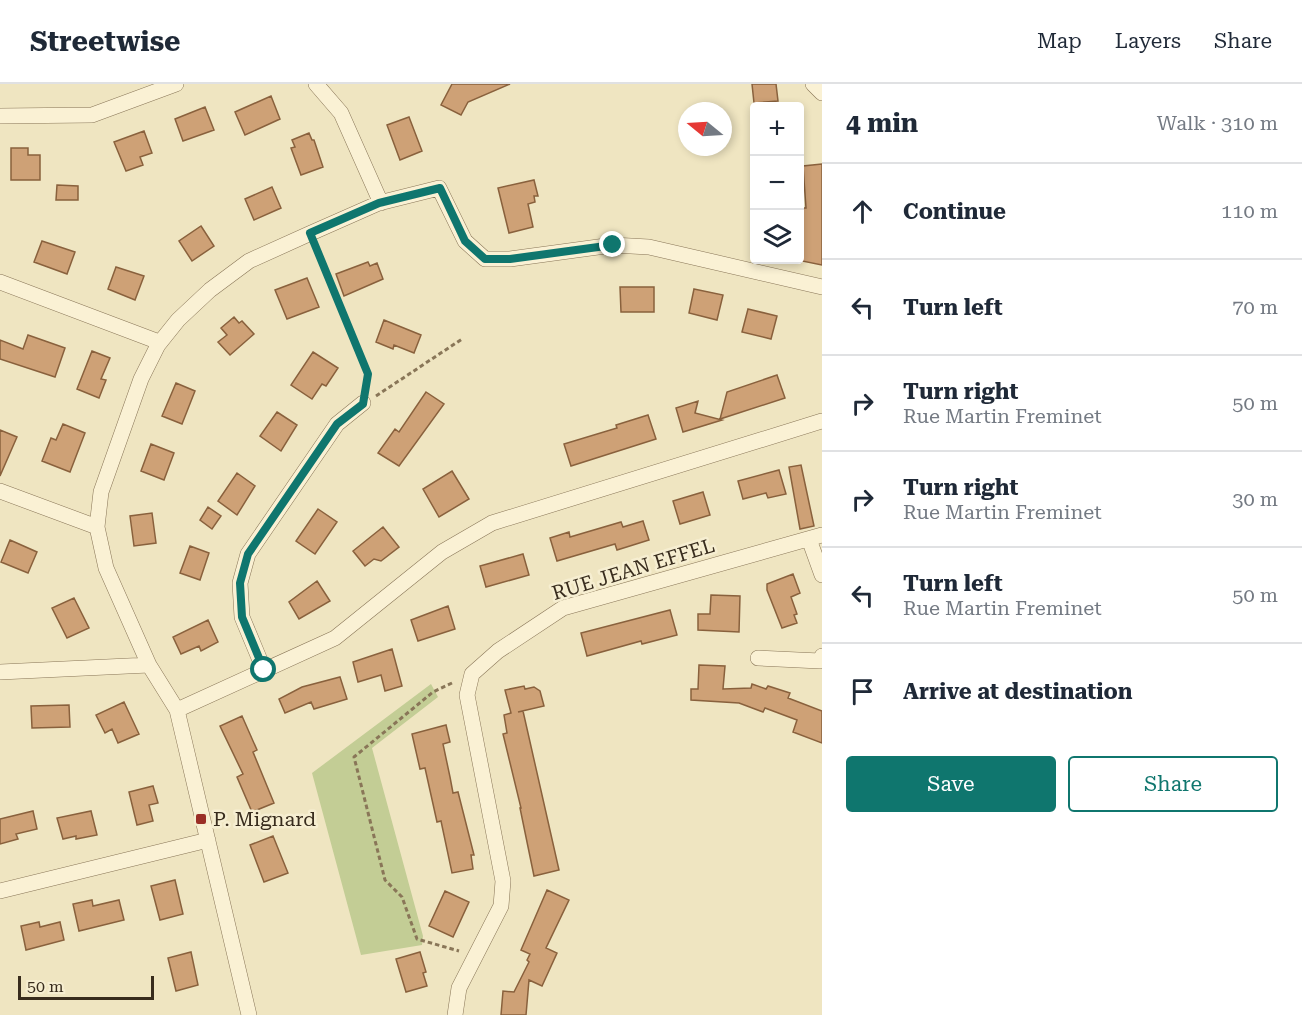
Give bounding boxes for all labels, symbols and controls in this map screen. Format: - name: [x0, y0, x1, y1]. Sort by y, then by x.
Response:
- text: Streetwise: [30, 25, 181, 58]
- text: Map: [1037, 29, 1082, 53]
- text: Layers: [1115, 29, 1181, 53]
- text: Share: [1214, 29, 1272, 53]
- north arrow: [678, 102, 732, 156]
- map controls: [750, 102, 804, 264]
- button: +: [750, 102, 804, 156]
- text: 4 min: [846, 108, 918, 138]
- text: Walk · 310 m: [1157, 111, 1278, 135]
- button: −: [750, 156, 804, 210]
- icon: ahead: [846, 195, 879, 228]
- text: Continue: [903, 199, 1006, 224]
- text: 110 m: [1221, 199, 1278, 223]
- button: layers: [750, 210, 804, 264]
- route end: [599, 231, 625, 257]
- icon: left: [846, 291, 879, 324]
- text: Turn left: [903, 295, 1003, 320]
- text: 70 m: [1232, 295, 1278, 319]
- text: Turn right: [903, 379, 1018, 404]
- icon: right: [846, 387, 879, 420]
- text: 50 m: [1232, 391, 1278, 415]
- text: Rue Martin Freminet: [903, 404, 1102, 428]
- text: Turn right: [903, 475, 1018, 500]
- icon: right: [846, 483, 879, 516]
- text: 30 m: [1232, 487, 1278, 511]
- text: Rue Martin Freminet: [903, 500, 1102, 524]
- street label: RUE JEAN EFFEL: [549, 533, 717, 605]
- text: Turn left: [903, 571, 1003, 596]
- icon: left: [846, 579, 879, 612]
- text: 50 m: [1232, 583, 1278, 607]
- text: Rue Martin Freminet: [903, 596, 1102, 620]
- route start: [250, 656, 276, 682]
- icon: arrive: [846, 675, 879, 708]
- text: Arrive at destination: [903, 679, 1132, 704]
- button: Save: [846, 756, 1056, 812]
- button: Share: [1068, 756, 1278, 812]
- place label: P. Mignard: [213, 807, 316, 831]
- marker: P. Mignard: [194, 812, 208, 826]
- scale bar: [18, 973, 154, 1000]
- text: 50 m: [27, 977, 64, 996]

